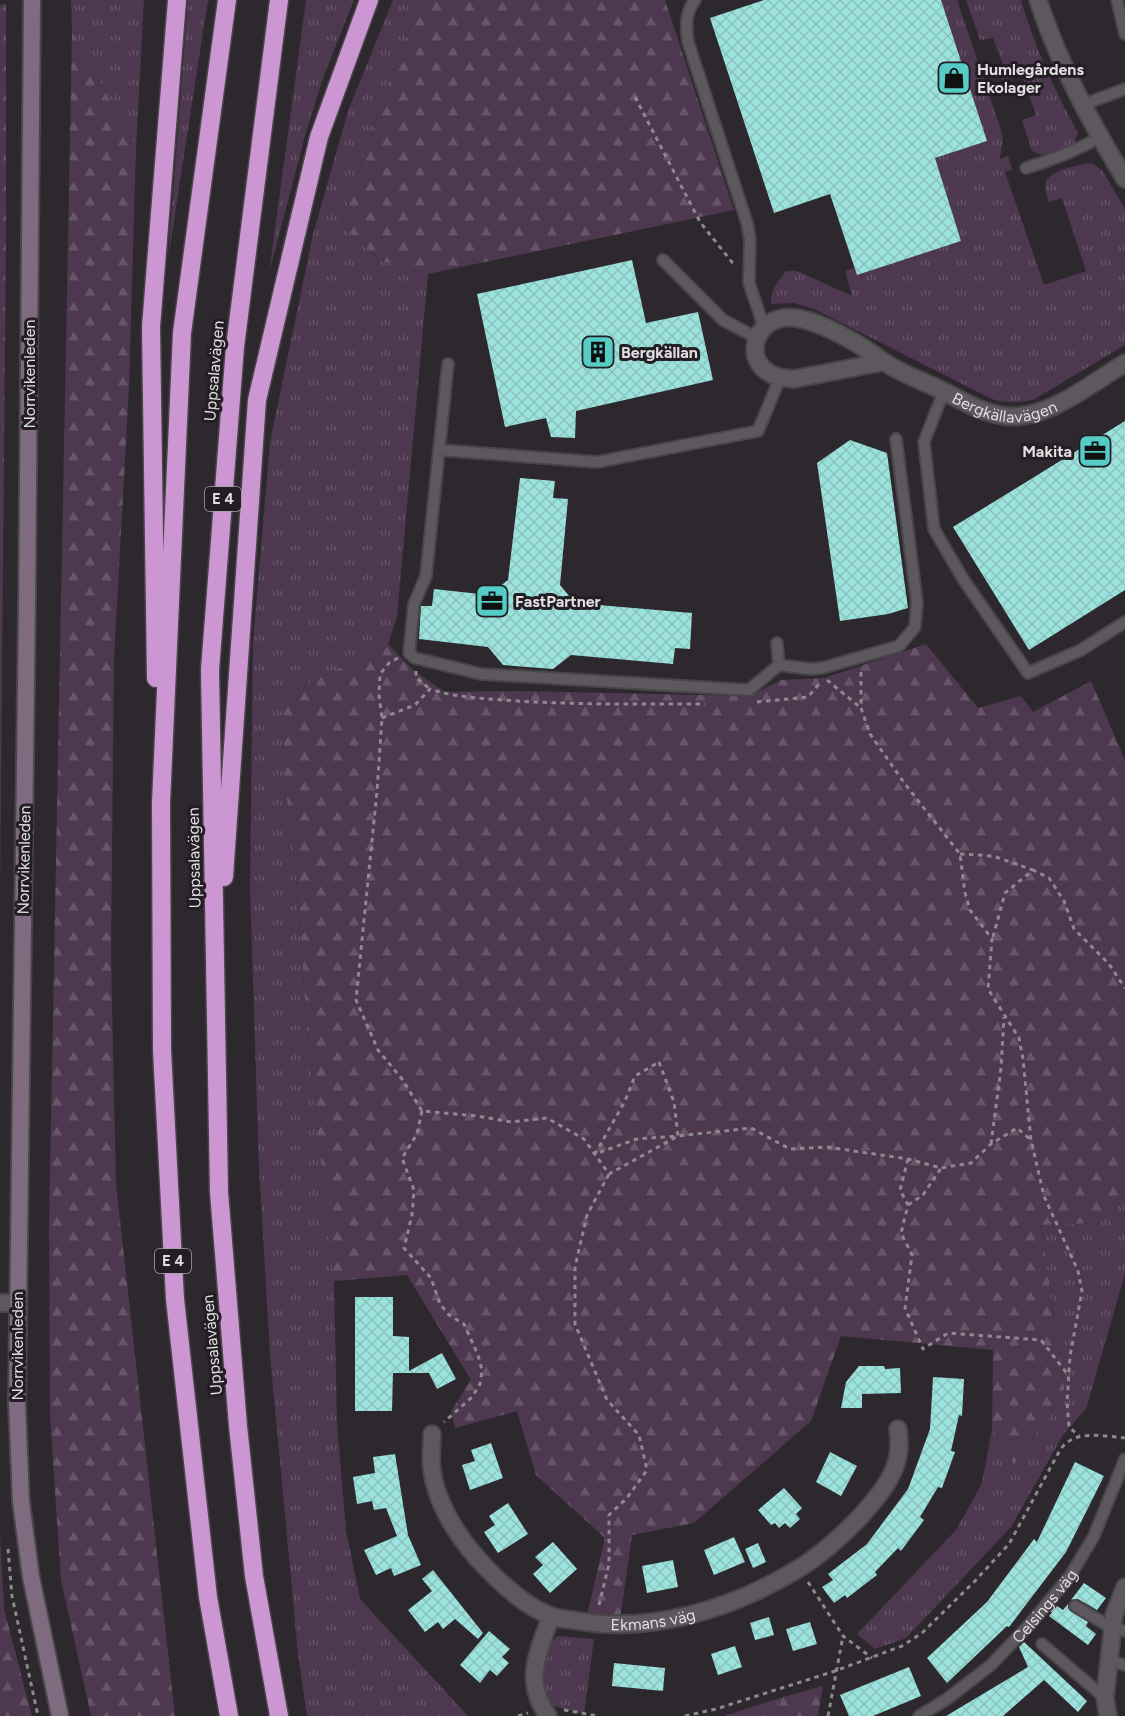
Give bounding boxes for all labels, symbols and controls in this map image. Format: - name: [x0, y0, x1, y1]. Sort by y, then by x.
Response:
- shop icon: Humlegårdens Ekolager: [936, 60, 972, 96]
- place label: Humlegårdens Ekolager: [977, 60, 1084, 97]
- street label: Norrvikenleden: [20, 319, 39, 429]
- street label: Uppsalavägen: [200, 320, 228, 422]
- building icon: Bergkällan: [580, 334, 616, 370]
- place label: Bergkällan: [621, 343, 698, 362]
- street label: Bergkällavägen: [949, 388, 1060, 426]
- office icon: Makita: [1077, 433, 1113, 469]
- place label: Makita: [1022, 442, 1072, 461]
- road number: E 4: [205, 487, 241, 511]
- office icon: FastPartner: [474, 583, 510, 619]
- place label: FastPartner: [515, 592, 601, 611]
- street label: Norrvikenleden: [14, 805, 34, 915]
- street label: Uppsalavägen: [184, 807, 204, 909]
- road number: E 4: [155, 1249, 191, 1273]
- street label: Norrvikenleden: [8, 1291, 27, 1401]
- street label: Uppsalavägen: [198, 1294, 226, 1396]
- street label: Celsings väg: [1008, 1566, 1081, 1647]
- street label: Ekmans väg: [610, 1604, 697, 1634]

